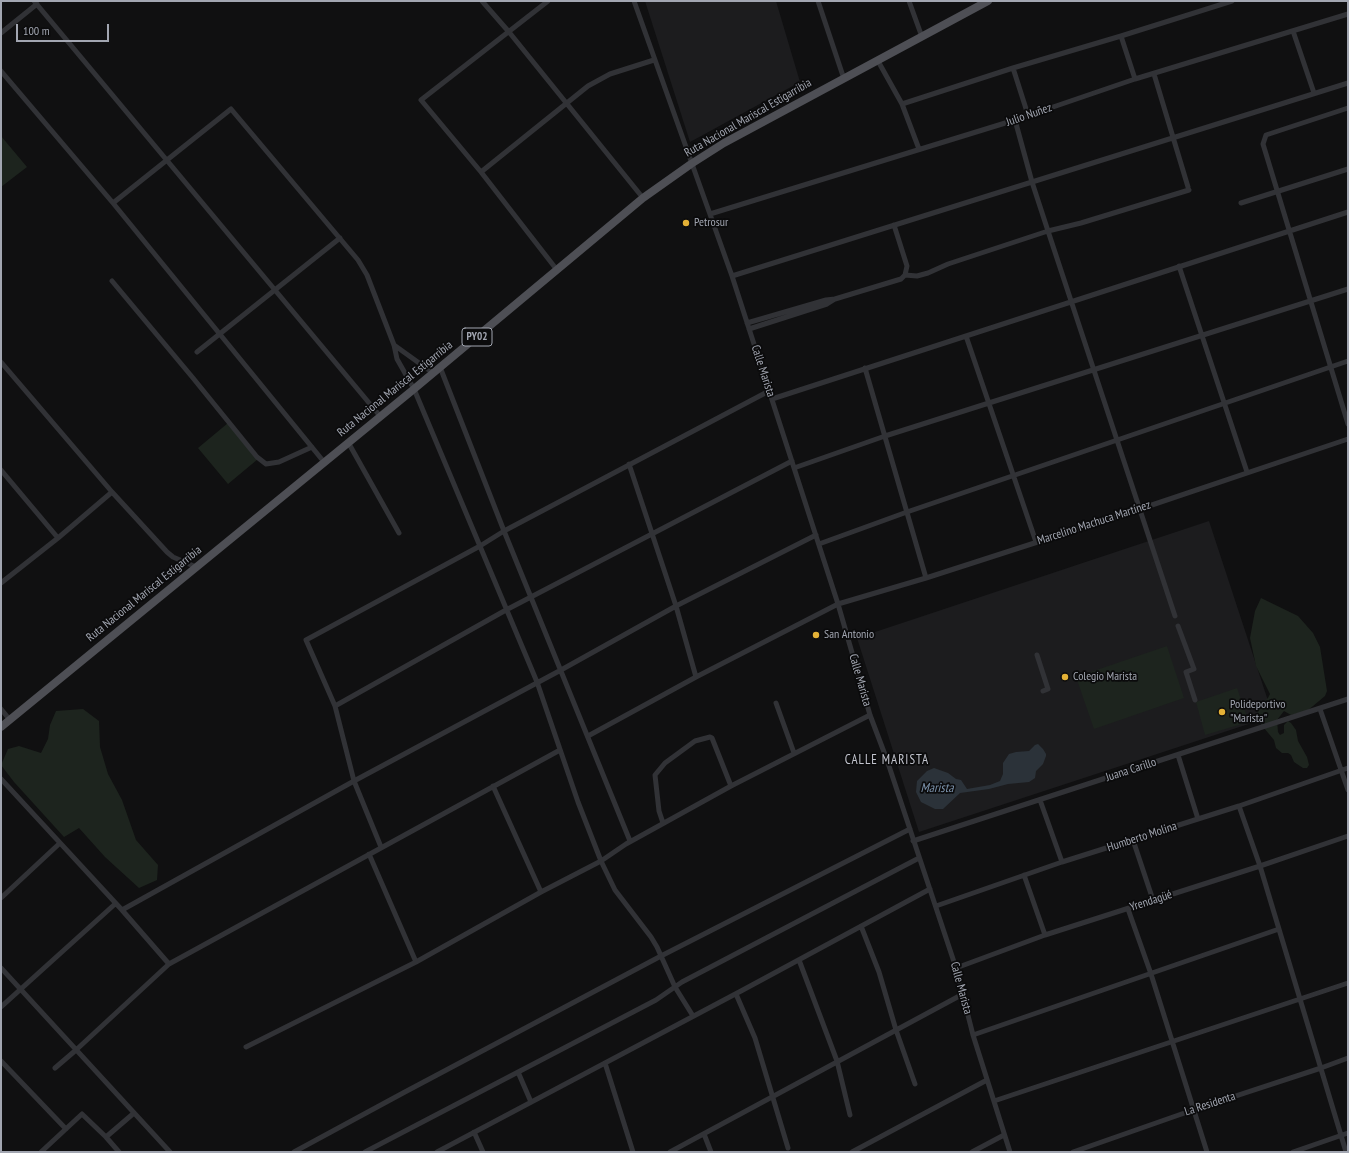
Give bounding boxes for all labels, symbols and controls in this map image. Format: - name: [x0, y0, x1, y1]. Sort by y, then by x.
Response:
- scale bar: [18, 16, 111, 42]
- text: 100 m: [23, 23, 50, 38]
- street label: Ruta Nacional Mariscal Estigarribia: [682, 76, 814, 160]
- street label: Julio Nuñez: [1004, 100, 1054, 130]
- place label: Petrosur: [694, 216, 728, 230]
- marker: Petrosur: [681, 218, 691, 228]
- road number: PY02: [462, 328, 492, 346]
- street label: Ruta Nacional Mariscal Estigarribia: [335, 338, 455, 440]
- street label: Calle Marista: [748, 343, 778, 399]
- street label: Marcelino Machuca Martínez: [1035, 498, 1153, 548]
- street label: Ruta Nacional Mariscal Estigarribia: [84, 543, 204, 645]
- place label: San Antonio: [824, 628, 874, 642]
- marker: San Antonio: [811, 630, 821, 640]
- street label: Calle Marista: [846, 652, 874, 708]
- place label: Colegio Marista: [1073, 670, 1137, 684]
- marker: Colegio Marista: [1060, 672, 1070, 682]
- place label: Polideportivo "Marista": [1230, 698, 1286, 726]
- marker: Polideportivo "Marista": [1217, 707, 1227, 717]
- district label: CALLE MARISTA: [845, 752, 929, 768]
- street label: Juana Carillo: [1104, 755, 1158, 785]
- water label: Marista: [920, 780, 954, 796]
- street label: Humberto Molina: [1105, 819, 1179, 855]
- street label: Yrendagüé: [1128, 887, 1174, 915]
- street label: Calle Marista: [947, 960, 975, 1016]
- street label: La Residenta: [1183, 1089, 1237, 1119]

